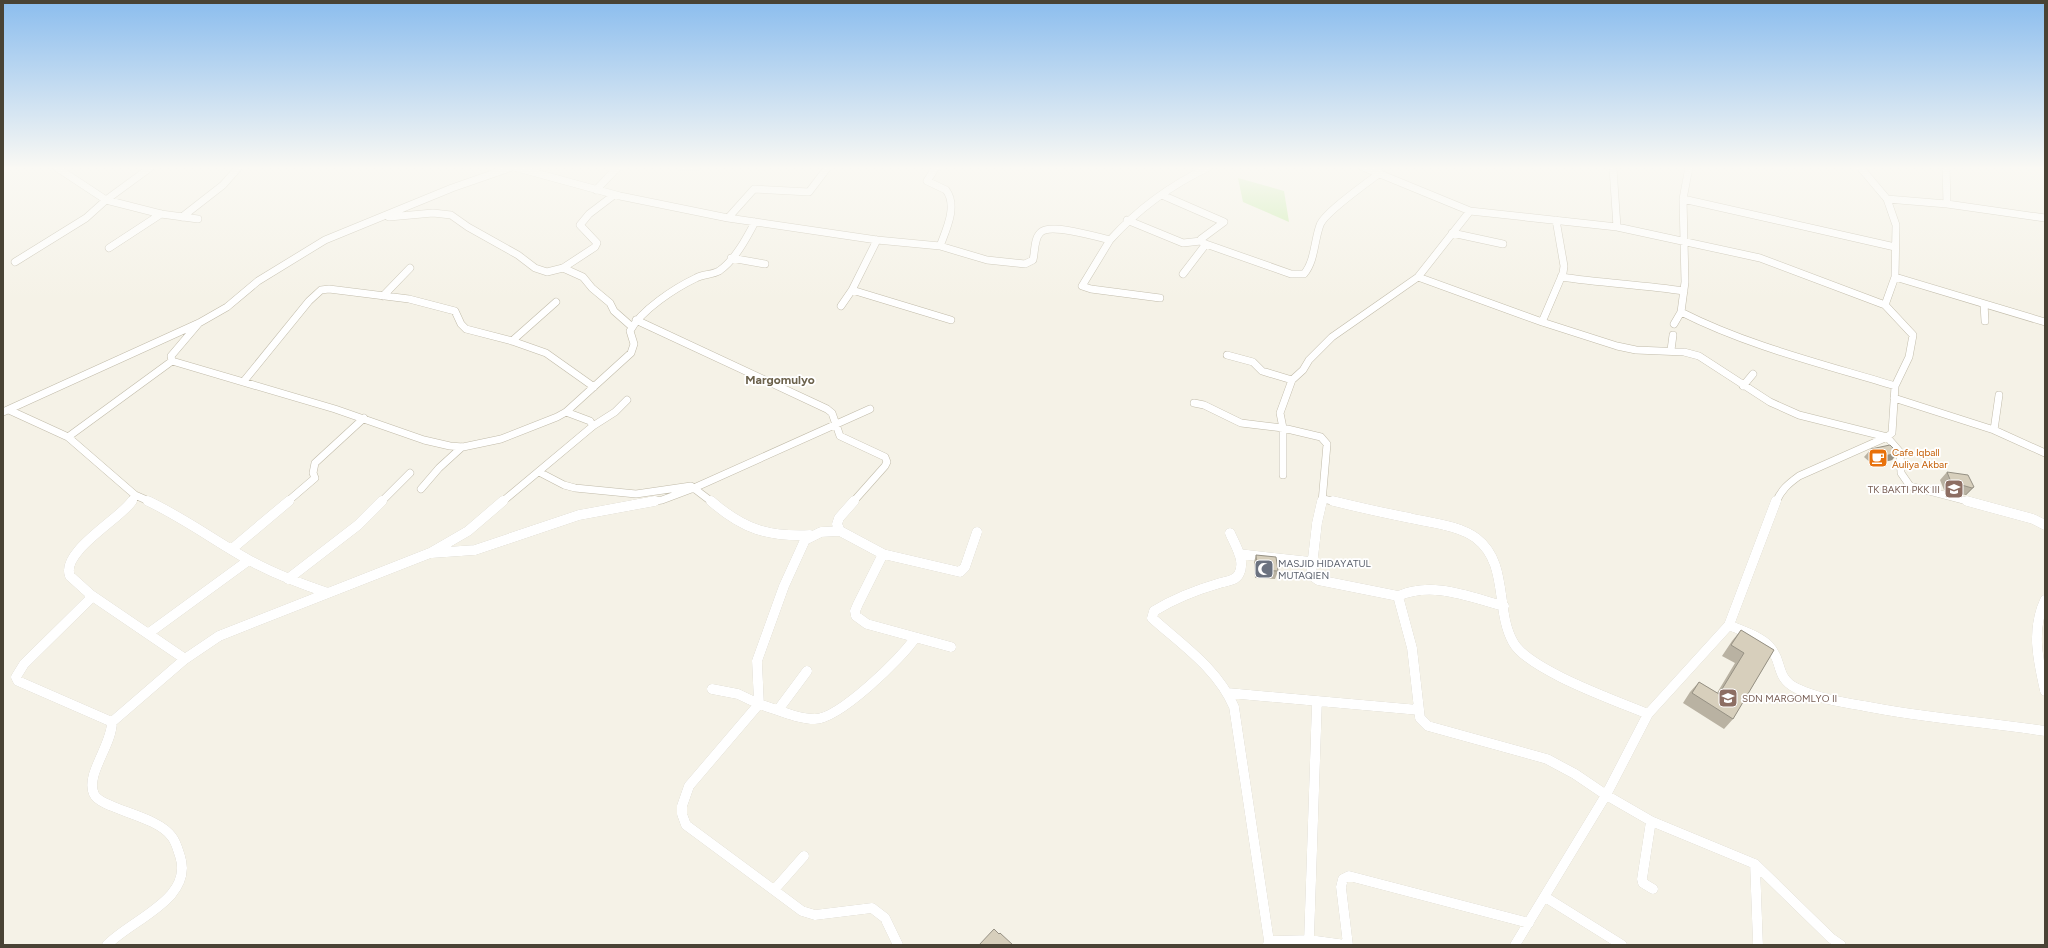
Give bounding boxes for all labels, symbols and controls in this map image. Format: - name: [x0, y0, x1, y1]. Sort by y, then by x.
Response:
- district label: Margomulyo: [745, 373, 815, 387]
- place label: Cafe Iqball Auliya Akbar: [1892, 446, 1948, 471]
- cafe icon: Cafe Iqball Auliya Akbar: [1867, 447, 1889, 469]
- school or university icon: TK BAKTI PKK III: [1943, 478, 1965, 500]
- place label: TK BAKTI PKK III: [1868, 483, 1940, 496]
- place label: MASJID HIDAYATUL MUTAQIEN: [1278, 557, 1372, 582]
- mosque icon: MASJID HIDAYATUL MUTAQIEN: [1253, 558, 1275, 580]
- school or university icon: SDN MARGOMLYO II: [1717, 687, 1739, 709]
- place label: SDN MARGOMLYO II: [1742, 692, 1837, 705]

